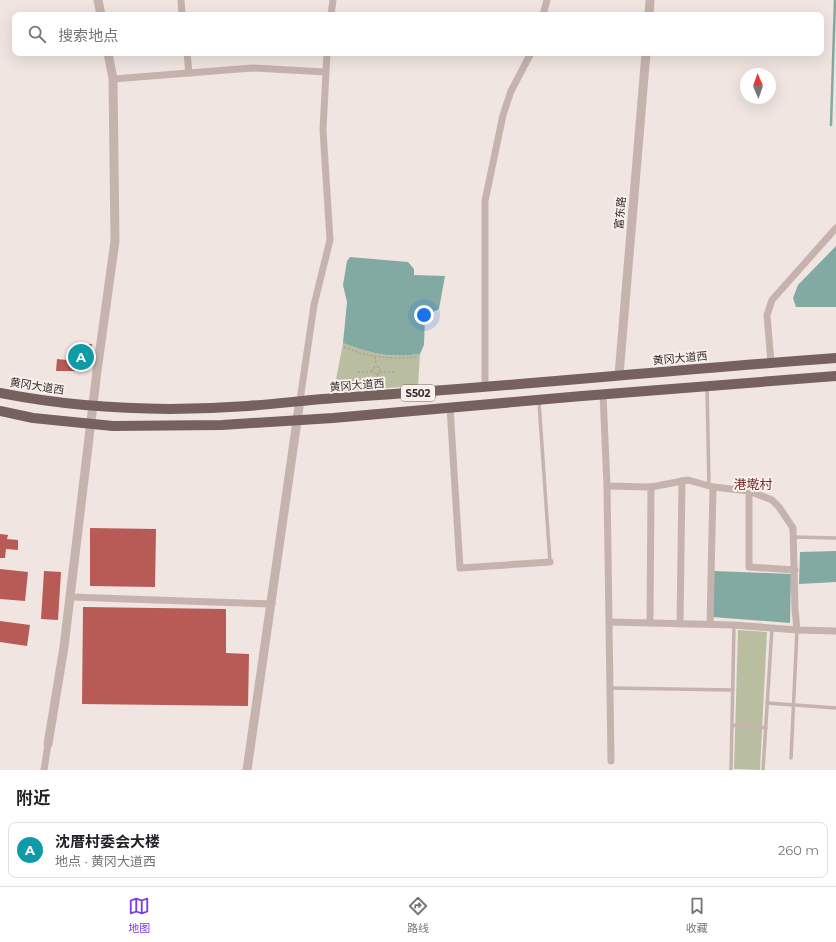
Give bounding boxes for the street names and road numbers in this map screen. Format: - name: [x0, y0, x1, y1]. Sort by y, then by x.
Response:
- street label: 富东路: [612, 196, 628, 230]
- street label: 黄冈大道西: [652, 349, 708, 367]
- street label: 黄冈大道西: [9, 375, 65, 397]
- street label: 黄冈大道西: [329, 376, 385, 394]
- road number: S502: [401, 385, 435, 401]

